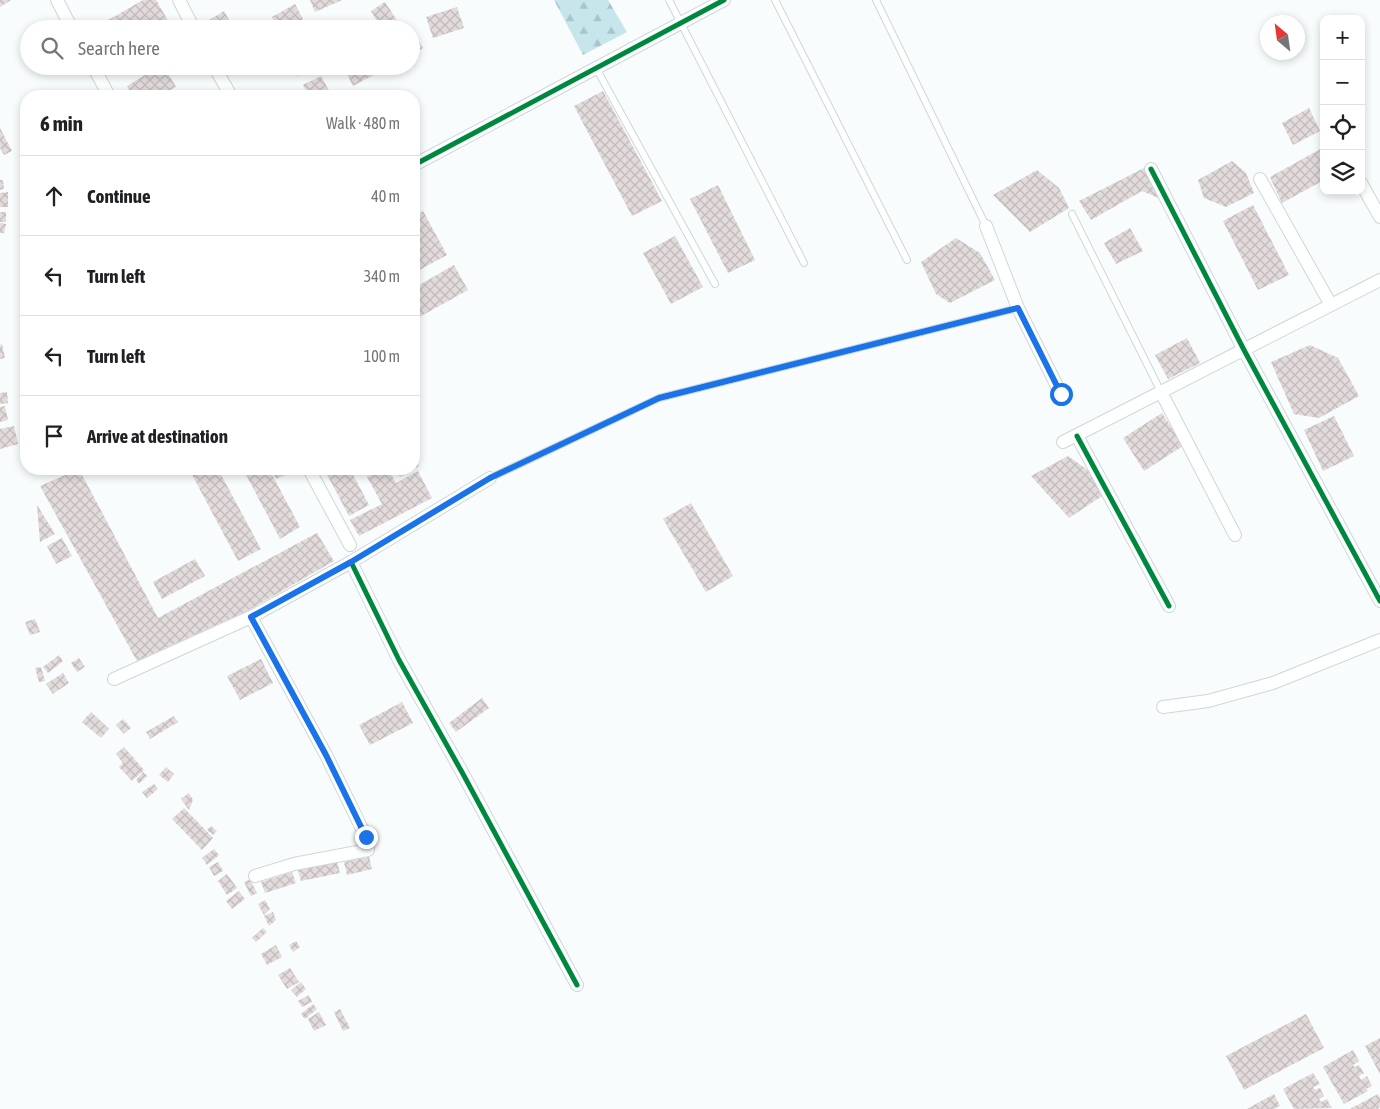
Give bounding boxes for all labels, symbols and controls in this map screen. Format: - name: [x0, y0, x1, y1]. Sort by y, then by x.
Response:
- north arrow: [1260, 15, 1305, 60]
- map controls: [1320, 15, 1365, 195]
- button: +: [1320, 15, 1365, 60]
- search box: [20, 20, 420, 75]
- icon: search: [38, 34, 66, 62]
- text: Search here: [78, 37, 160, 59]
- button: −: [1320, 60, 1365, 105]
- button: locate: [1320, 105, 1365, 150]
- text: 6 min: [40, 111, 83, 135]
- text: Walk · 480 m: [326, 114, 400, 132]
- button: layers: [1320, 150, 1365, 195]
- icon: ahead: [40, 182, 68, 210]
- text: Continue: [87, 185, 151, 207]
- text: 40 m: [371, 187, 400, 205]
- icon: left: [40, 262, 68, 290]
- text: Turn left: [87, 265, 145, 287]
- text: 340 m: [364, 267, 400, 285]
- icon: left: [40, 342, 68, 370]
- text: Turn left: [87, 345, 145, 367]
- text: 100 m: [364, 347, 400, 365]
- route start: [1050, 383, 1073, 406]
- icon: arrive: [40, 422, 68, 450]
- text: Arrive at destination: [87, 425, 228, 447]
- route end: [355, 826, 378, 849]

